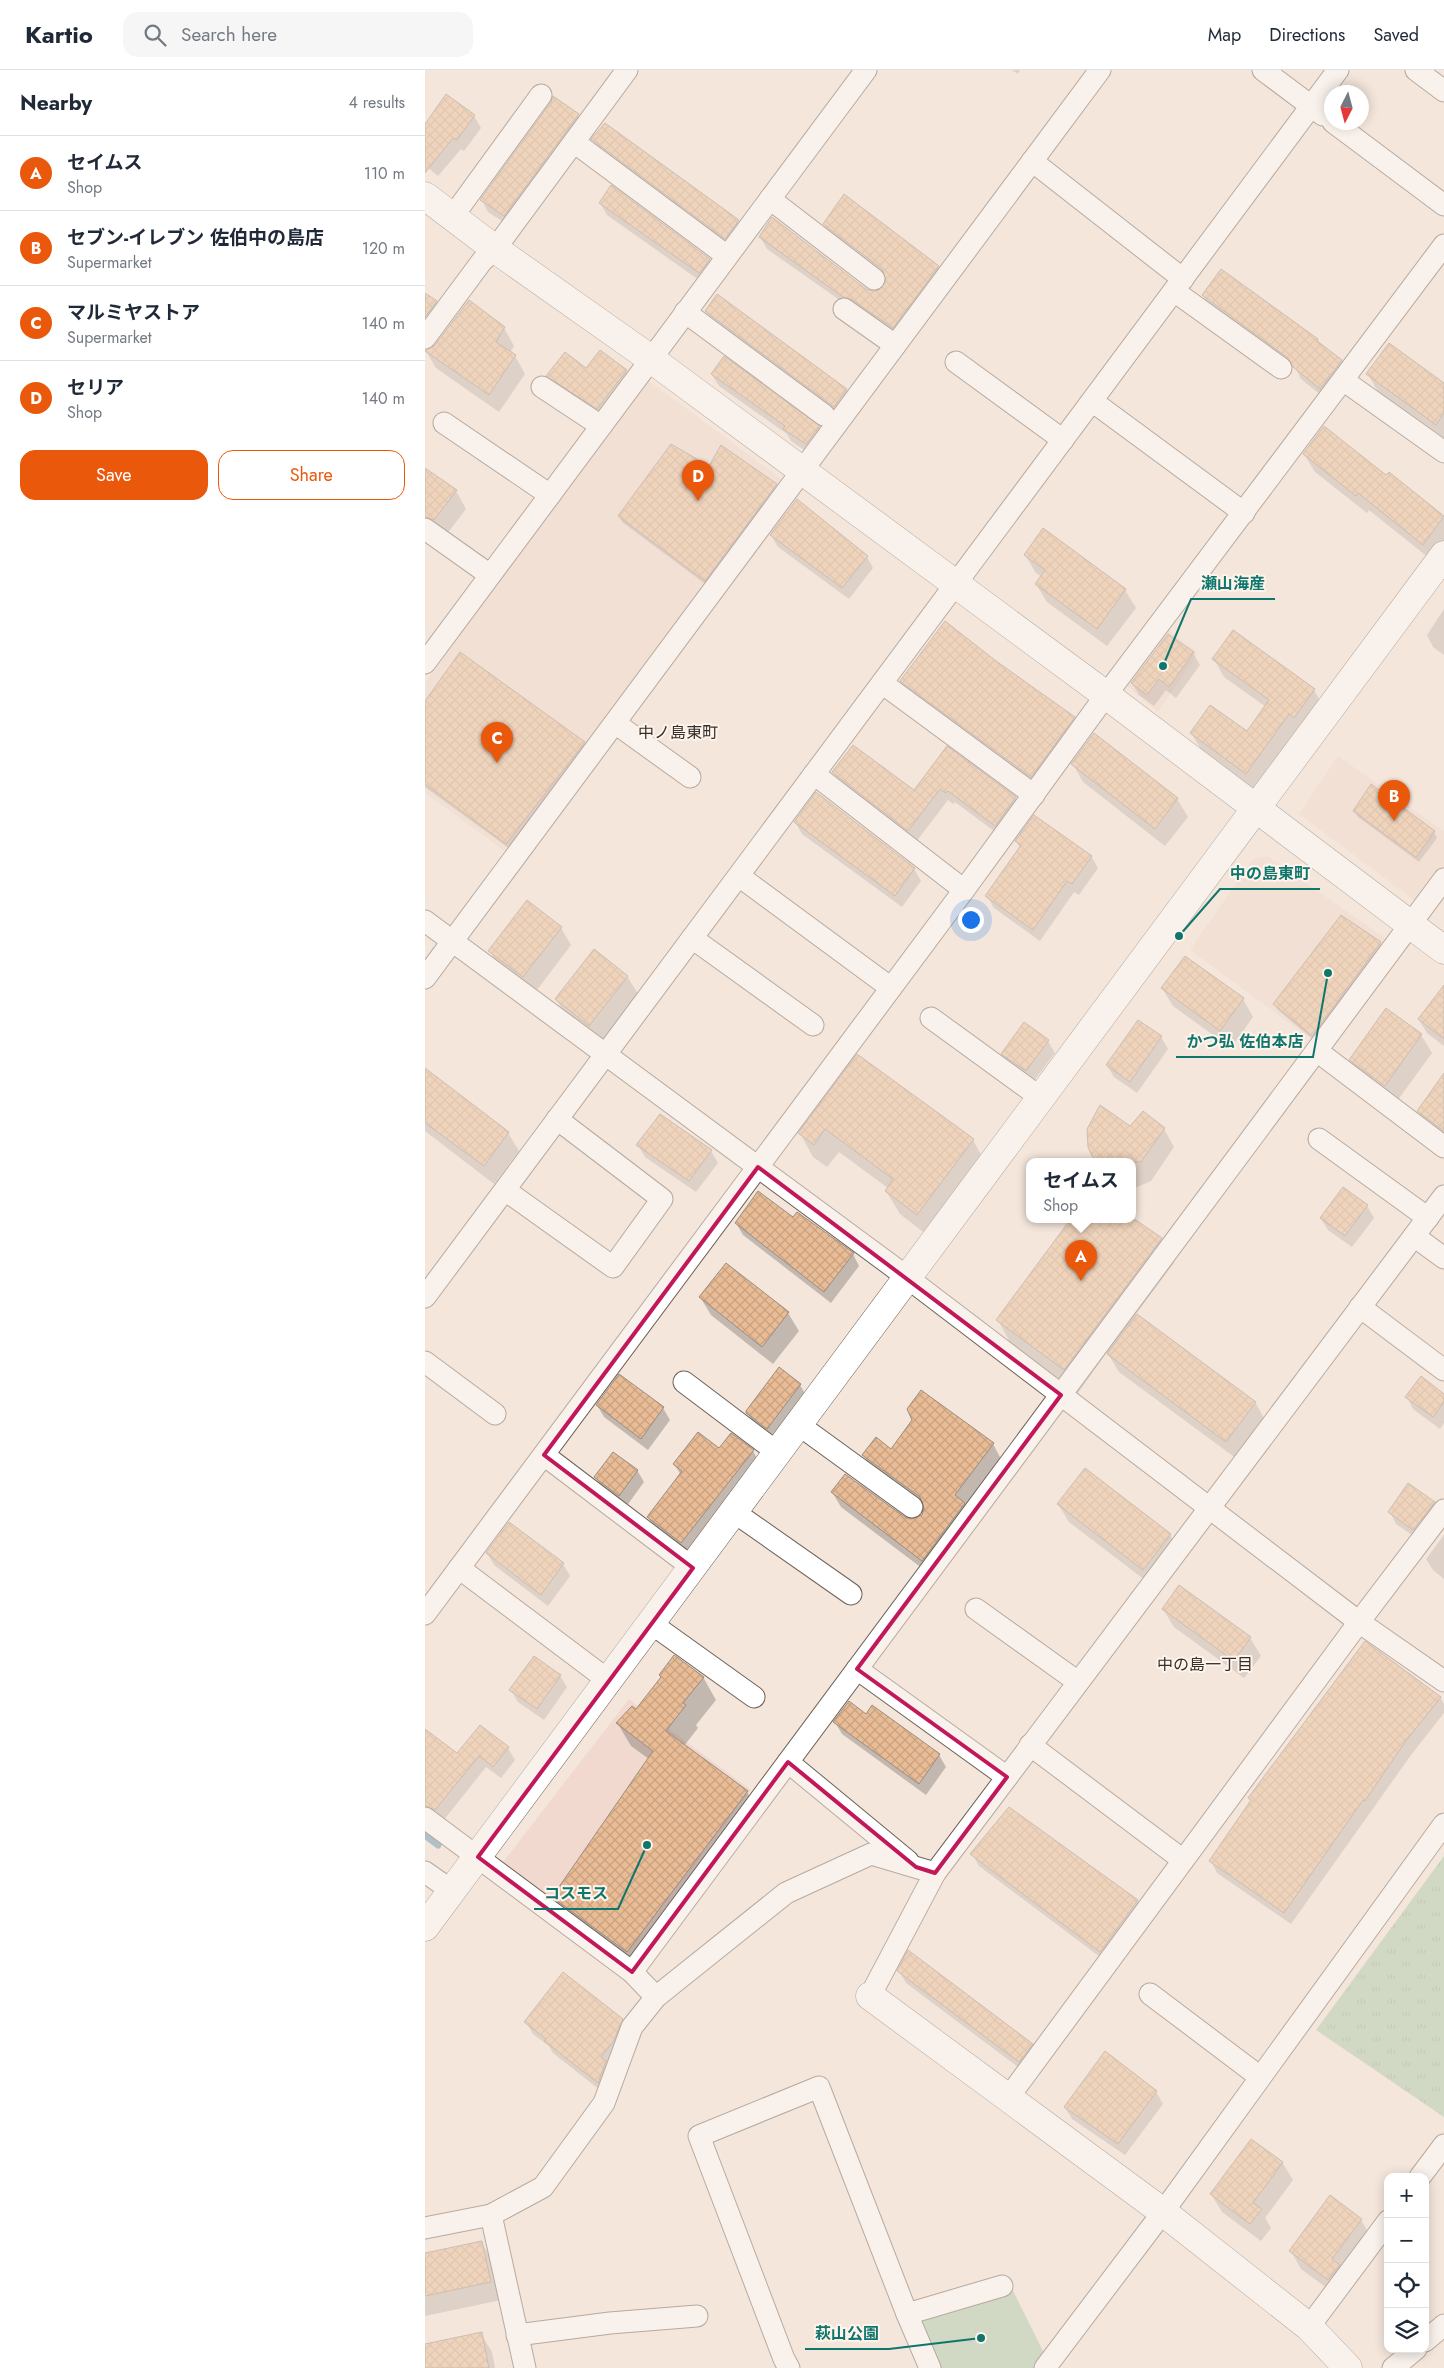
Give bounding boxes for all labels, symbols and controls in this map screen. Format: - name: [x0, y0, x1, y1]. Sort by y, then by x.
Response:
- search box: [123, 12, 473, 57]
- text: Kartio: [25, 17, 93, 52]
- icon: search: [141, 21, 169, 49]
- text: Search here: [181, 21, 277, 48]
- text: Map: [1208, 22, 1241, 48]
- text: Directions: [1269, 22, 1345, 48]
- text: Saved: [1373, 22, 1419, 48]
- north arrow: [1324, 85, 1369, 130]
- text: Nearby: [20, 88, 92, 118]
- text: 4 results: [349, 91, 405, 114]
- text: セイムス: [67, 149, 143, 176]
- text: A: [30, 162, 42, 185]
- text: 110 m: [364, 162, 405, 185]
- text: Shop: [67, 176, 102, 199]
- text: セブン-イレブン 佐伯中の島店: [67, 224, 324, 251]
- text: B: [31, 237, 41, 260]
- text: 120 m: [362, 237, 405, 260]
- text: Supermarket: [67, 251, 152, 274]
- text: マルミヤストア: [67, 299, 200, 326]
- text: C: [30, 312, 42, 335]
- text: 140 m: [362, 312, 405, 335]
- text: Supermarket: [67, 326, 152, 349]
- text: セリア: [67, 374, 124, 401]
- text: D: [30, 387, 42, 410]
- text: 140 m: [362, 387, 405, 410]
- text: Shop: [67, 401, 102, 424]
- button: Save: [20, 450, 208, 500]
- button: Share: [218, 450, 405, 500]
- pin: D: [682, 460, 714, 501]
- callout: 瀬山海産: [1191, 568, 1275, 599]
- text: 瀬山海産: [1201, 572, 1265, 595]
- district label: 中ノ島東町: [638, 721, 718, 744]
- pin: C: [481, 722, 513, 763]
- pin: B: [1378, 780, 1410, 821]
- callout: 中の島東町: [1220, 858, 1320, 889]
- text: 中の島東町: [1230, 862, 1310, 885]
- your location: [958, 907, 984, 933]
- callout: かつ弘 佐伯本店: [1176, 1026, 1313, 1057]
- text: かつ弘 佐伯本店: [1187, 1030, 1303, 1053]
- popup: [1026, 1158, 1136, 1223]
- text: セイムス: [1043, 1167, 1119, 1194]
- text: Shop: [1043, 1194, 1078, 1217]
- pin: A: [1065, 1240, 1097, 1281]
- district label: 中の島一丁目: [1157, 1653, 1253, 1676]
- callout: コスモス: [534, 1878, 618, 1909]
- text: コスモス: [544, 1882, 608, 1905]
- map controls: [1384, 2173, 1429, 2353]
- button: +: [1384, 2173, 1429, 2218]
- button: −: [1384, 2218, 1429, 2263]
- button: locate: [1384, 2263, 1429, 2308]
- button: layers: [1384, 2308, 1429, 2353]
- callout: 萩山公園: [805, 2318, 889, 2349]
- text: 萩山公園: [815, 2322, 879, 2345]

